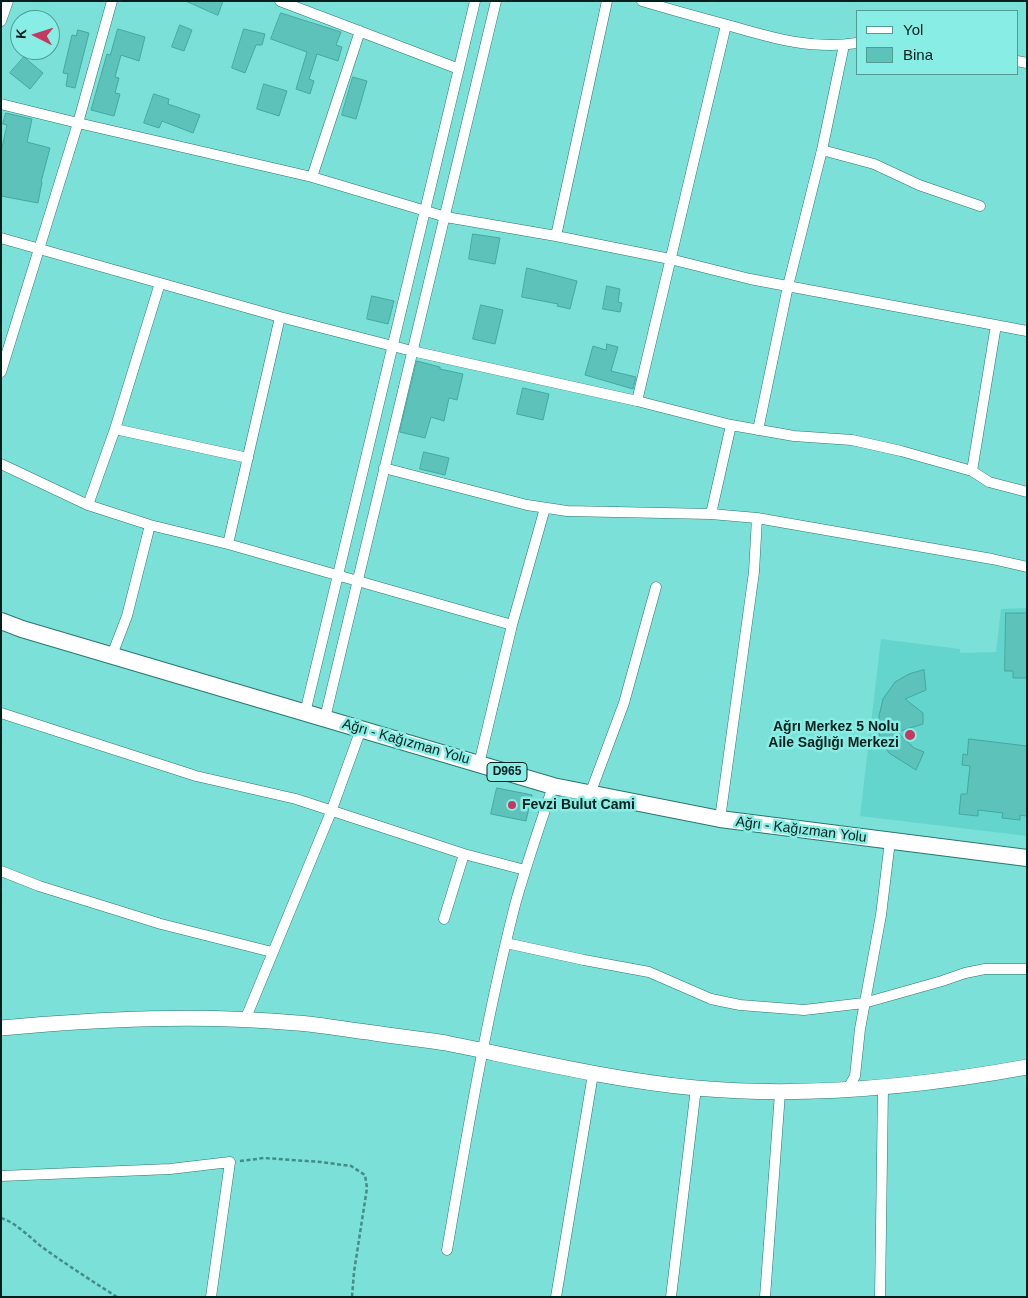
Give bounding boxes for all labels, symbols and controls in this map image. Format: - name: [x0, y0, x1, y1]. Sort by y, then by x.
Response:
- north arrow: [10, 10, 60, 60]
- legend: [856, 10, 1018, 75]
- text: Yol: [903, 21, 923, 38]
- text: K: [13, 28, 29, 40]
- text: Bina: [903, 46, 933, 63]
- street label: Ağrı - Kağızman Yolu: [340, 716, 472, 768]
- place label: Ağrı Merkez 5 Nolu Aile Sağlığı Merkezi: [768, 719, 899, 752]
- marker: Ağrı Merkez 5 Nolu Aile Sağlığı Merkezi: [903, 728, 917, 742]
- road number: D965: [487, 762, 527, 782]
- place label: Fevzi Bulut Cami: [522, 797, 635, 813]
- marker: Fevzi Bulut Cami: [506, 799, 518, 811]
- street label: Ağrı - Kağızman Yolu: [735, 814, 867, 846]

